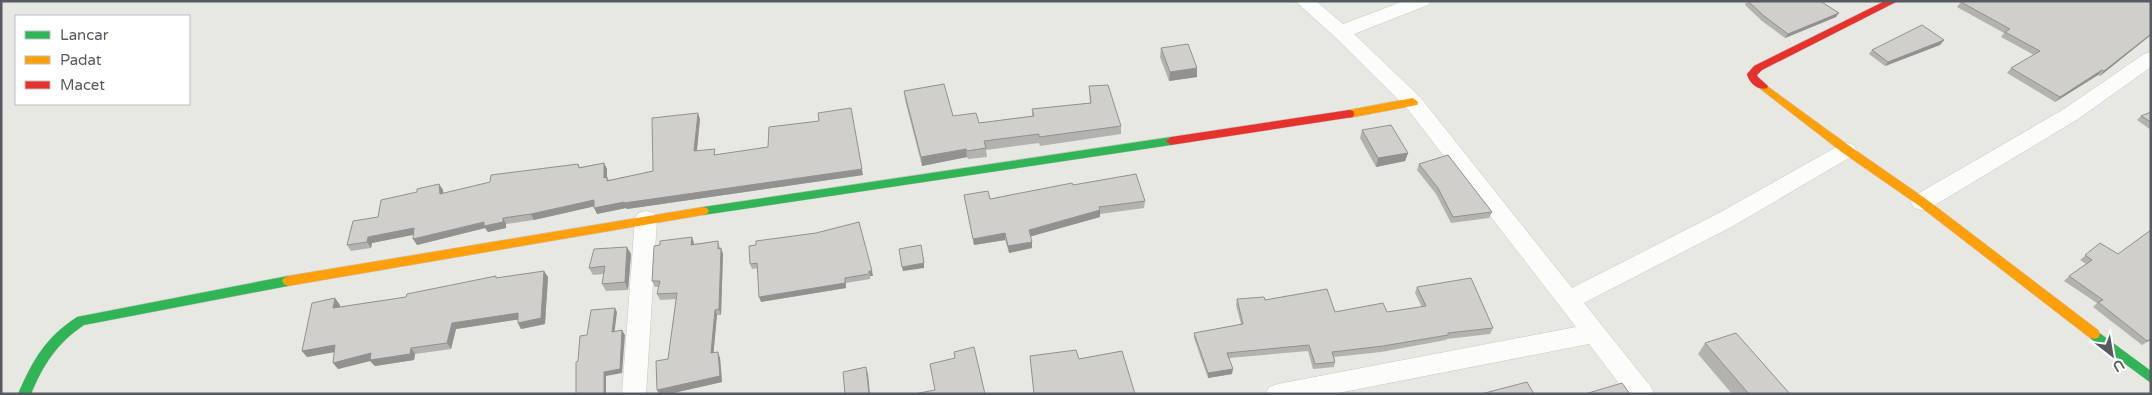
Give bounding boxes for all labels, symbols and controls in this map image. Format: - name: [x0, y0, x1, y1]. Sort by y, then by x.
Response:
- legend: [15, 15, 190, 105]
- text: Lancar: [60, 26, 109, 44]
- text: Padat: [60, 51, 102, 69]
- text: Macet: [60, 76, 105, 94]
- north arrow: [2087, 330, 2137, 380]
- text: U: [2110, 356, 2127, 376]

